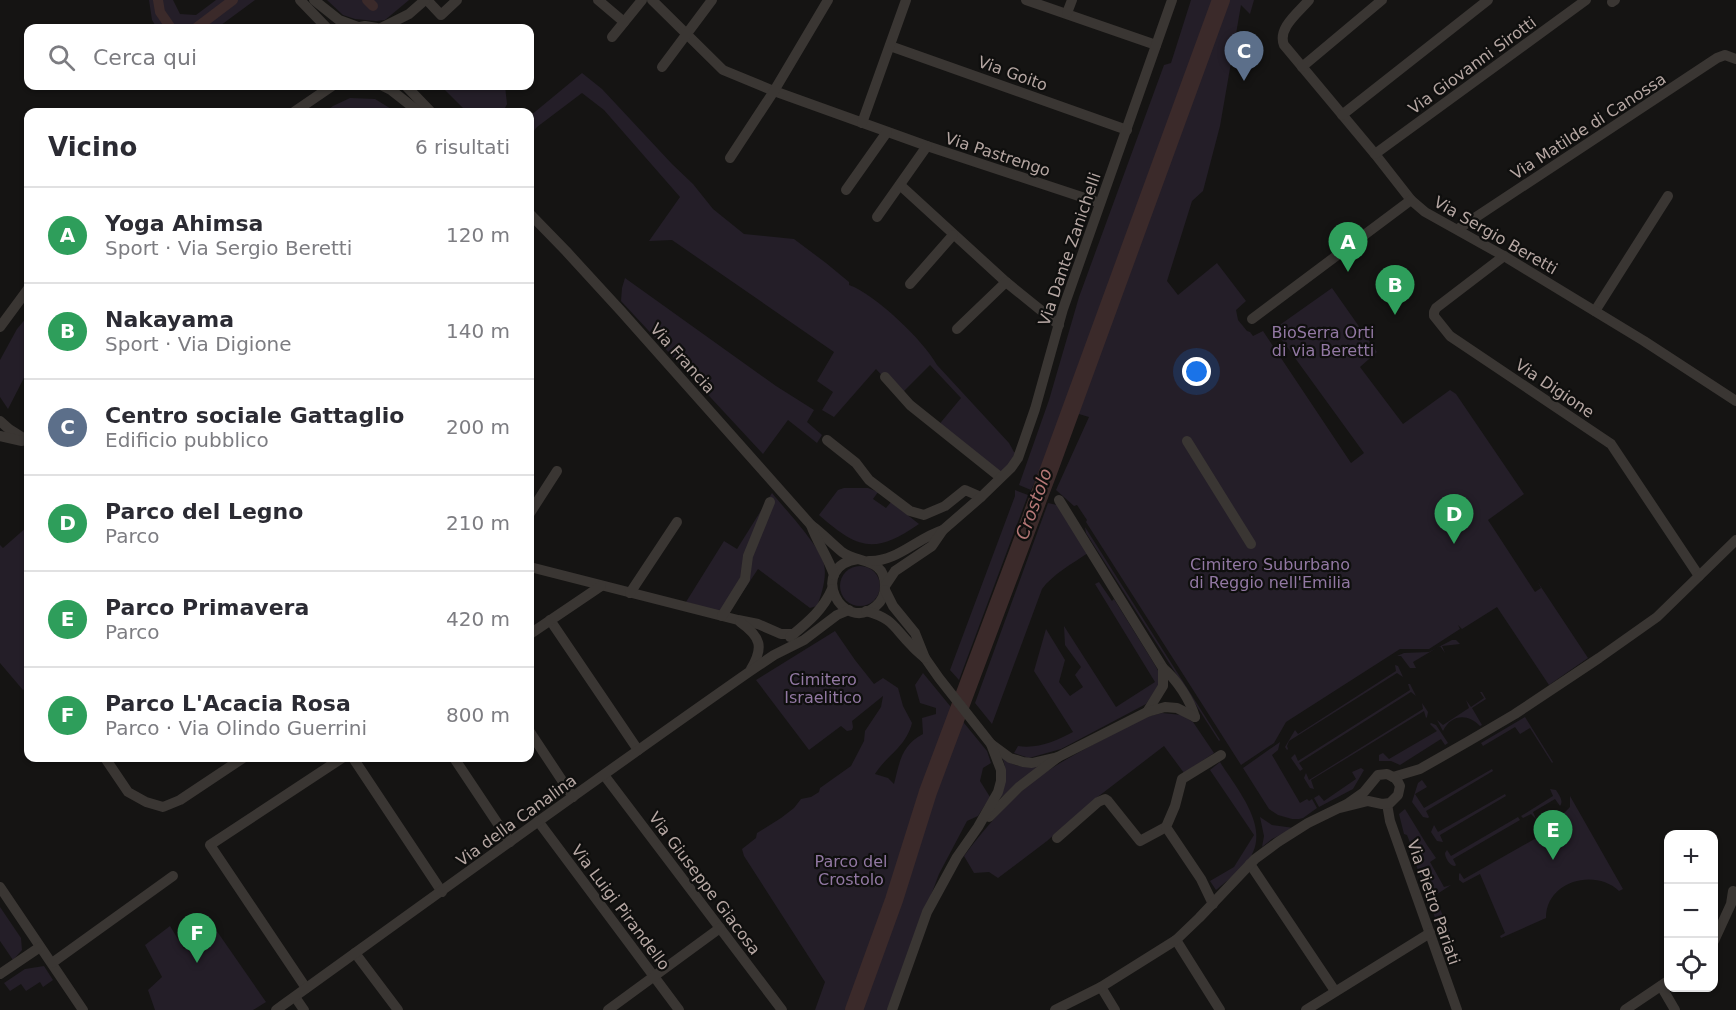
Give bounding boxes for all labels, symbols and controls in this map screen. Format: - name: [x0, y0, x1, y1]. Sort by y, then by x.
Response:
- street label: Via Giovanni Sirotti: [1405, 13, 1540, 118]
- search box: [24, 24, 534, 90]
- pin: C: [1224, 32, 1264, 81]
- icon: search: [45, 41, 78, 74]
- text: Cerca qui: [93, 45, 197, 70]
- street label: Via Goito: [975, 52, 1050, 95]
- street label: Via Matilde di Canossa: [1507, 69, 1669, 184]
- street label: Via Pastrengo: [943, 129, 1053, 180]
- text: Vicino: [48, 132, 137, 162]
- text: 6 risultati: [415, 135, 510, 159]
- street label: Via Dante Zanichelli: [1034, 170, 1105, 328]
- street label: Via Sergio Beretti: [1431, 192, 1561, 279]
- text: Yoga Ahimsa: [105, 211, 263, 236]
- pin: A: [1328, 222, 1368, 272]
- text: A: [60, 223, 75, 247]
- text: 120 m: [446, 223, 510, 247]
- text: Sport · Via Sergio Beretti: [105, 236, 352, 260]
- pin: B: [1376, 266, 1414, 315]
- text: Nakayama: [105, 307, 234, 332]
- text: B: [60, 319, 75, 343]
- text: 140 m: [446, 319, 510, 343]
- street label: Via Francia: [646, 319, 719, 397]
- park label: BioSerra Orti di via Beretti: [1272, 323, 1374, 360]
- text: Sport · Via Digione: [105, 332, 292, 356]
- street label: Via Digione: [1512, 355, 1598, 422]
- your location: [1182, 357, 1211, 386]
- text: Centro sociale Gattaglio: [105, 403, 404, 428]
- text: C: [60, 415, 75, 439]
- text: 200 m: [446, 415, 510, 439]
- text: Edificio pubblico: [105, 428, 269, 452]
- water label: Crostolo: [1011, 465, 1056, 542]
- pin: D: [1434, 494, 1474, 544]
- text: Parco del Legno: [105, 499, 303, 524]
- text: D: [59, 511, 76, 535]
- text: 210 m: [446, 511, 510, 535]
- text: Parco: [105, 524, 159, 548]
- park label: Cimitero Suburbano di Reggio nell'Emilia: [1189, 555, 1351, 592]
- text: Parco Primavera: [105, 595, 309, 620]
- text: E: [61, 607, 74, 631]
- text: 420 m: [446, 607, 510, 631]
- text: Parco: [105, 620, 159, 644]
- park label: Cimitero Israelitico: [784, 670, 862, 707]
- text: Parco L'Acacia Rosa: [105, 691, 351, 716]
- text: F: [61, 703, 74, 727]
- text: 800 m: [446, 703, 510, 727]
- text: Parco · Via Olindo Guerrini: [105, 716, 367, 740]
- street label: Via della Canalina: [453, 771, 580, 870]
- street label: Via Giuseppe Giacosa: [645, 808, 764, 958]
- pin: E: [1534, 810, 1572, 860]
- map controls: [1664, 830, 1718, 992]
- button: +: [1664, 830, 1718, 884]
- street label: Via Pietro Pariati: [1403, 837, 1464, 967]
- street label: Via Luigi Pirandello: [567, 841, 674, 974]
- park label: Parco del Crostolo: [814, 852, 888, 889]
- button: −: [1664, 884, 1718, 938]
- pin: F: [178, 914, 216, 963]
- button: locate: [1664, 938, 1718, 992]

